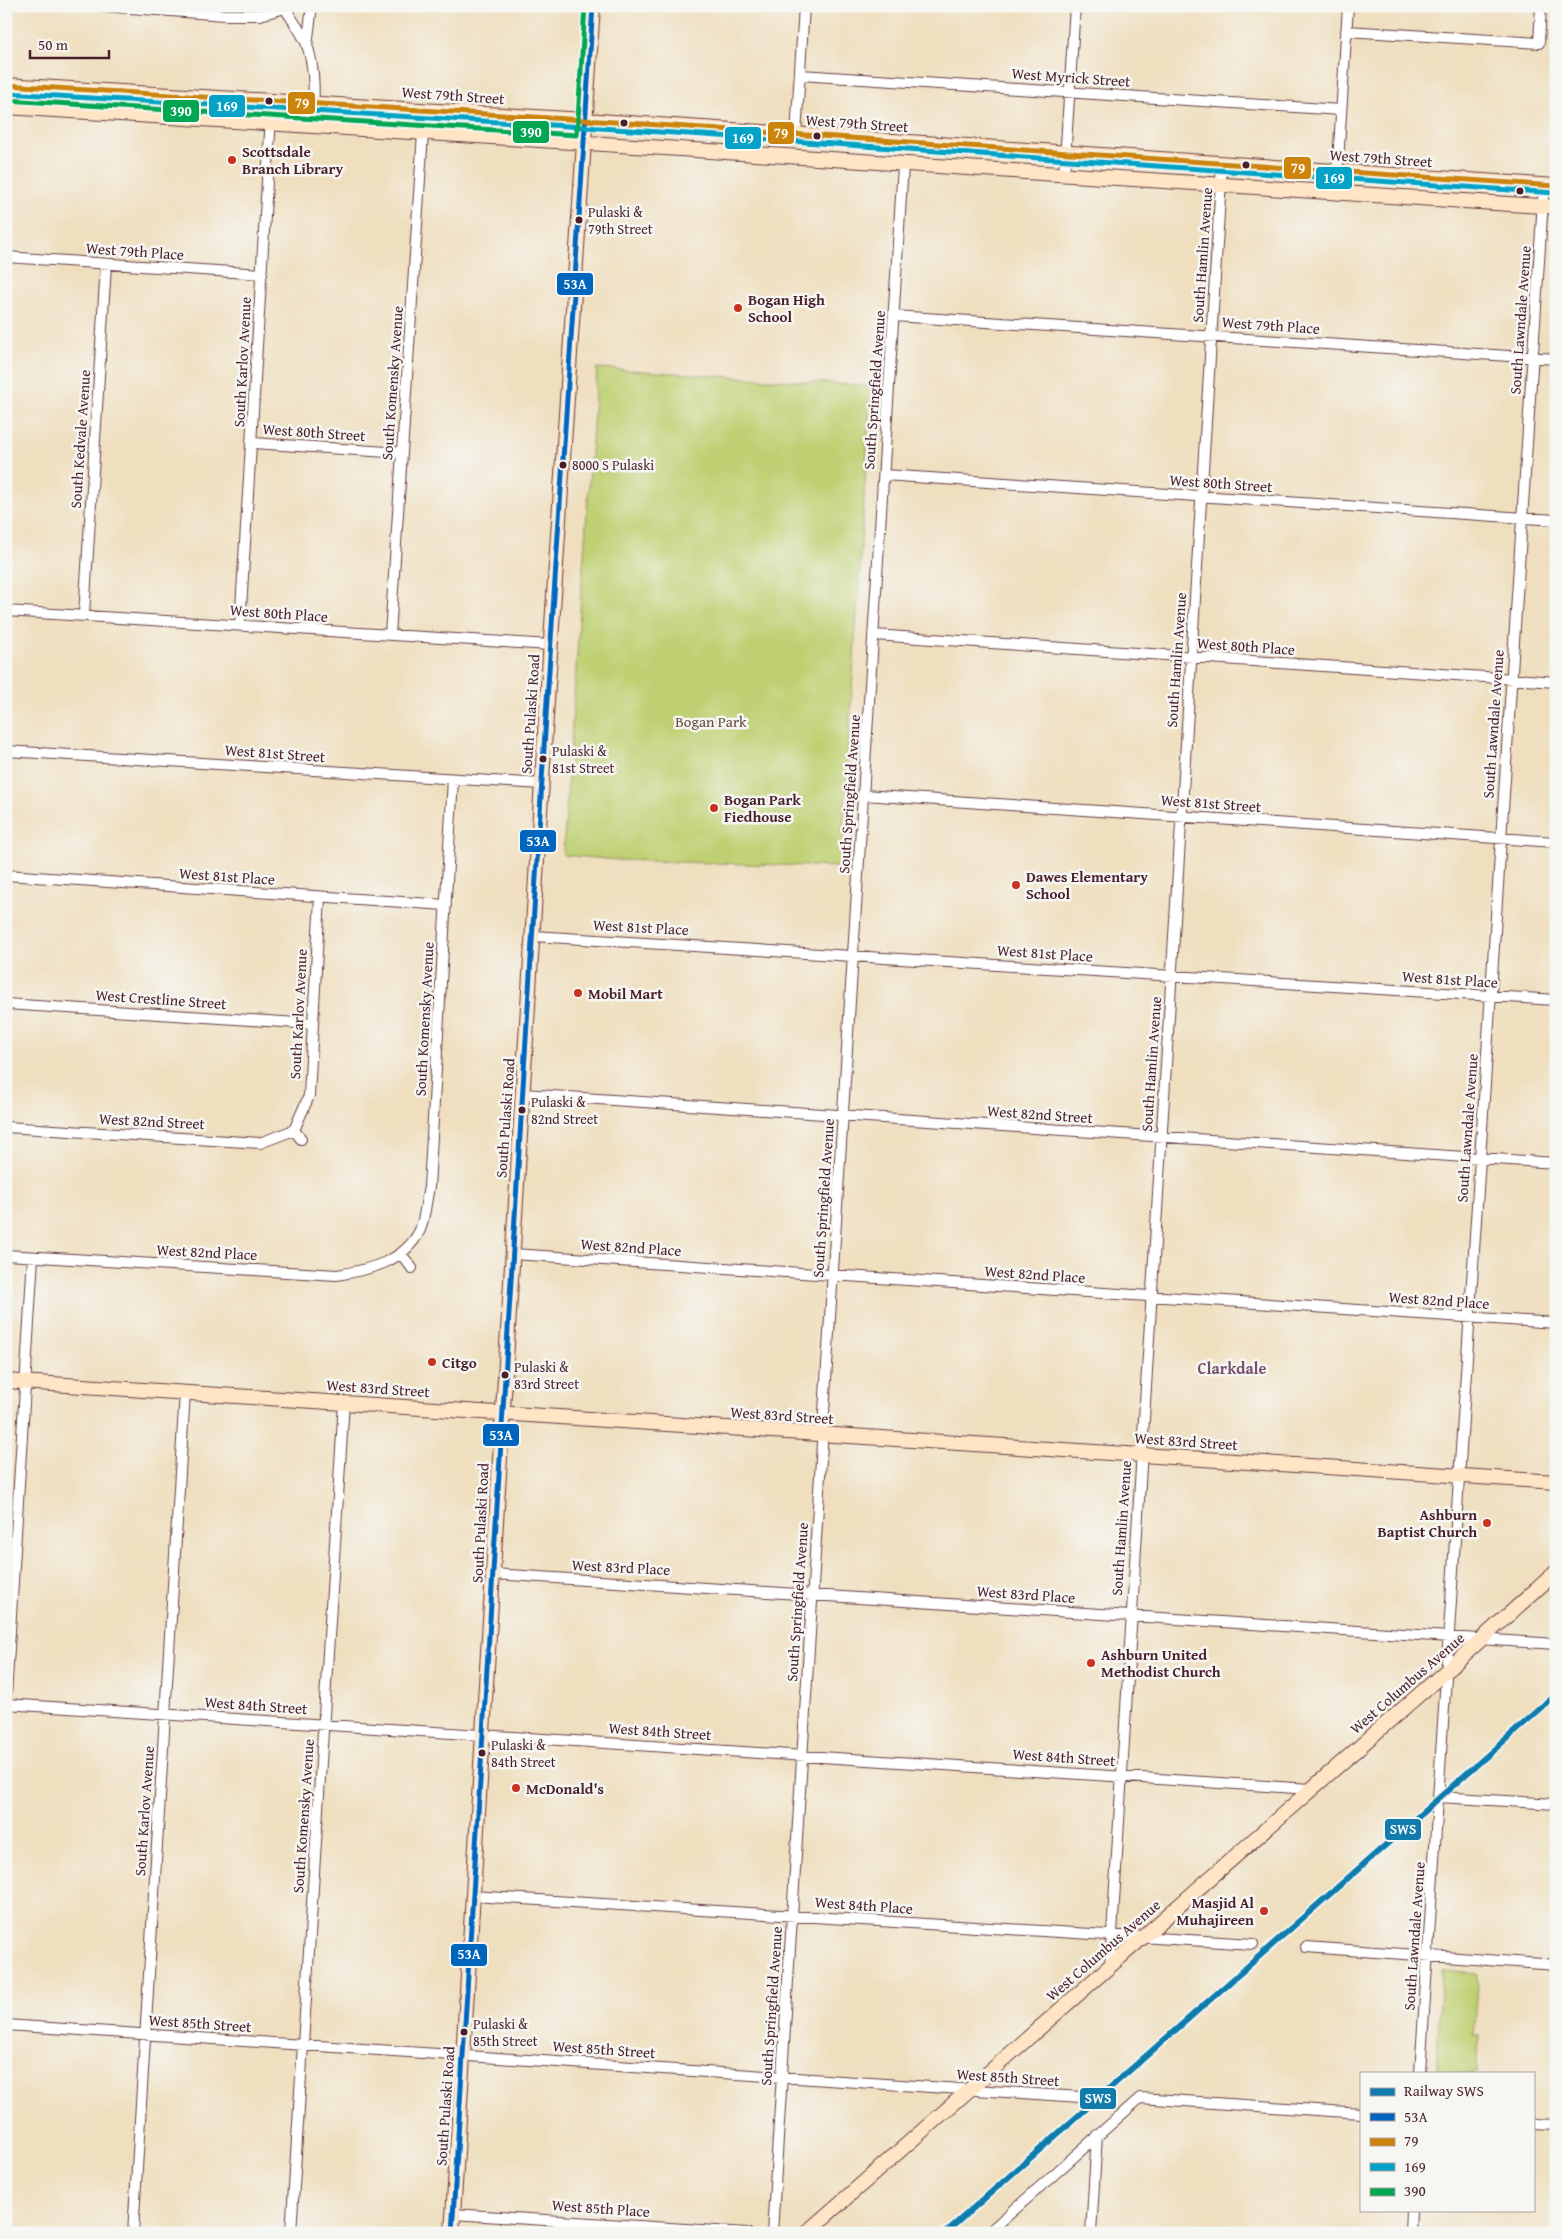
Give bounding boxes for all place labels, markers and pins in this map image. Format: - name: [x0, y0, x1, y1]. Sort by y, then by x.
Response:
- unlabelled marker: [264, 96, 274, 106]
- unlabelled marker: [619, 118, 629, 128]
- unlabelled marker: [812, 131, 822, 141]
- place label: Scottsdale Branch Library: [242, 141, 343, 179]
- marker: Scottsdale Branch Library: [226, 154, 238, 166]
- unlabelled marker: [1241, 160, 1251, 170]
- unlabelled marker: [1515, 186, 1525, 196]
- place label: Pulaski & 79th Street: [588, 202, 653, 239]
- marker: Pulaski & 79th Street: [574, 215, 584, 225]
- place label: Bogan High School: [748, 289, 825, 327]
- marker: Bogan High School: [732, 302, 744, 314]
- place label: 8000 S Pulaski: [572, 455, 654, 475]
- marker: 8000 S Pulaski: [558, 460, 568, 470]
- place label: Pulaski & 81st Street: [552, 741, 615, 778]
- marker: Pulaski & 81st Street: [538, 754, 548, 764]
- place label: Bogan Park Fiedhouse: [724, 789, 801, 827]
- marker: Bogan Park Fiedhouse: [708, 802, 720, 814]
- place label: Dawes Elementary School: [1026, 866, 1148, 904]
- marker: Dawes Elementary School: [1010, 879, 1022, 891]
- place label: Mobil Mart: [588, 983, 663, 1004]
- marker: Mobil Mart: [572, 987, 584, 999]
- place label: Pulaski & 82nd Street: [531, 1092, 598, 1129]
- marker: Pulaski & 82nd Street: [517, 1105, 527, 1115]
- place label: Citgo: [442, 1352, 477, 1373]
- marker: Citgo: [426, 1356, 438, 1368]
- place label: Pulaski & 83rd Street: [514, 1357, 579, 1394]
- marker: Pulaski & 83rd Street: [500, 1370, 510, 1380]
- place label: Ashburn Baptist Church: [1378, 1504, 1477, 1542]
- marker: Ashburn Baptist Church: [1481, 1517, 1493, 1529]
- place label: Ashburn United Methodist Church: [1101, 1644, 1221, 1682]
- marker: Ashburn United Methodist Church: [1085, 1657, 1097, 1669]
- place label: Pulaski & 84th Street: [491, 1735, 556, 1772]
- marker: Pulaski & 84th Street: [477, 1748, 487, 1758]
- place label: McDonald's: [526, 1778, 604, 1799]
- marker: McDonald's: [510, 1782, 522, 1794]
- place label: Masjid Al Muhajireen: [1177, 1892, 1254, 1930]
- marker: Masjid Al Muhajireen: [1258, 1905, 1270, 1917]
- place label: Pulaski & 85th Street: [473, 2014, 538, 2051]
- marker: Pulaski & 85th Street: [459, 2027, 469, 2037]

